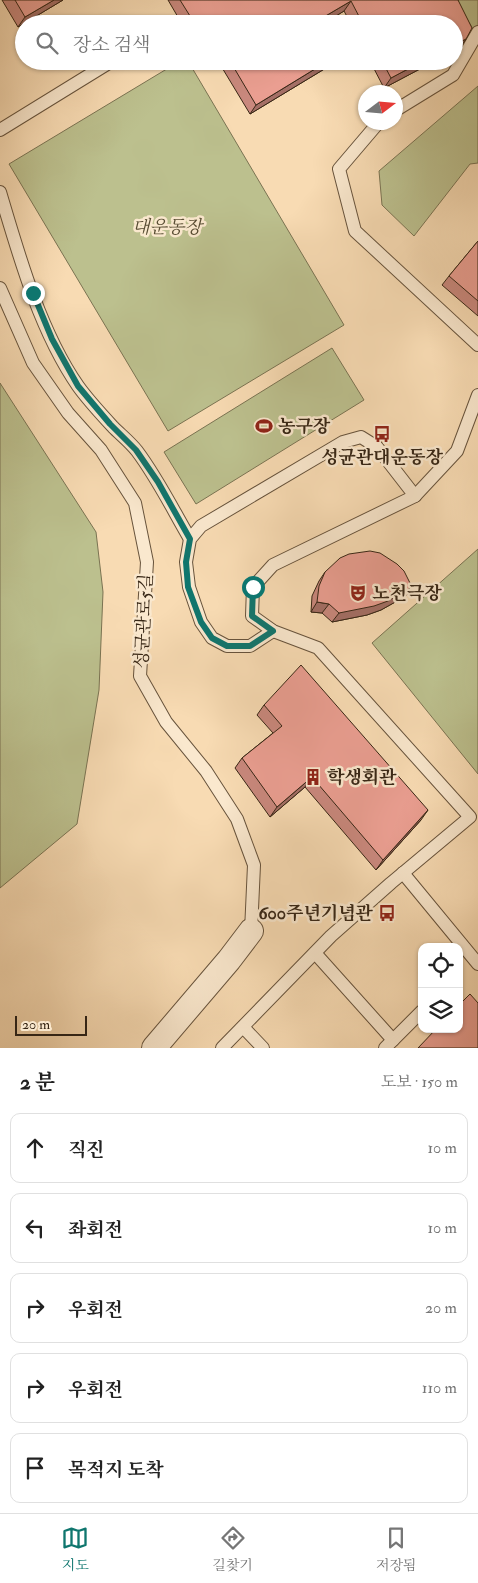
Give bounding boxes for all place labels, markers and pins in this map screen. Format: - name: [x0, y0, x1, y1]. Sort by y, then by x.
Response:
- place label: 농구장: [278, 415, 331, 438]
- sports icon: 농구장: [254, 416, 274, 436]
- bus stop icon: 성균관대운동장: [372, 424, 392, 444]
- place label: 성균관대운동장: [321, 446, 443, 469]
- place label: 노천극장: [372, 582, 442, 605]
- theatre icon: 노천극장: [348, 583, 368, 603]
- place label: 학생회관: [327, 766, 397, 789]
- building icon: 학생회관: [303, 767, 323, 787]
- place label: 600주년기념관: [259, 902, 374, 925]
- bus stop icon: 600주년기념관: [377, 903, 397, 923]

